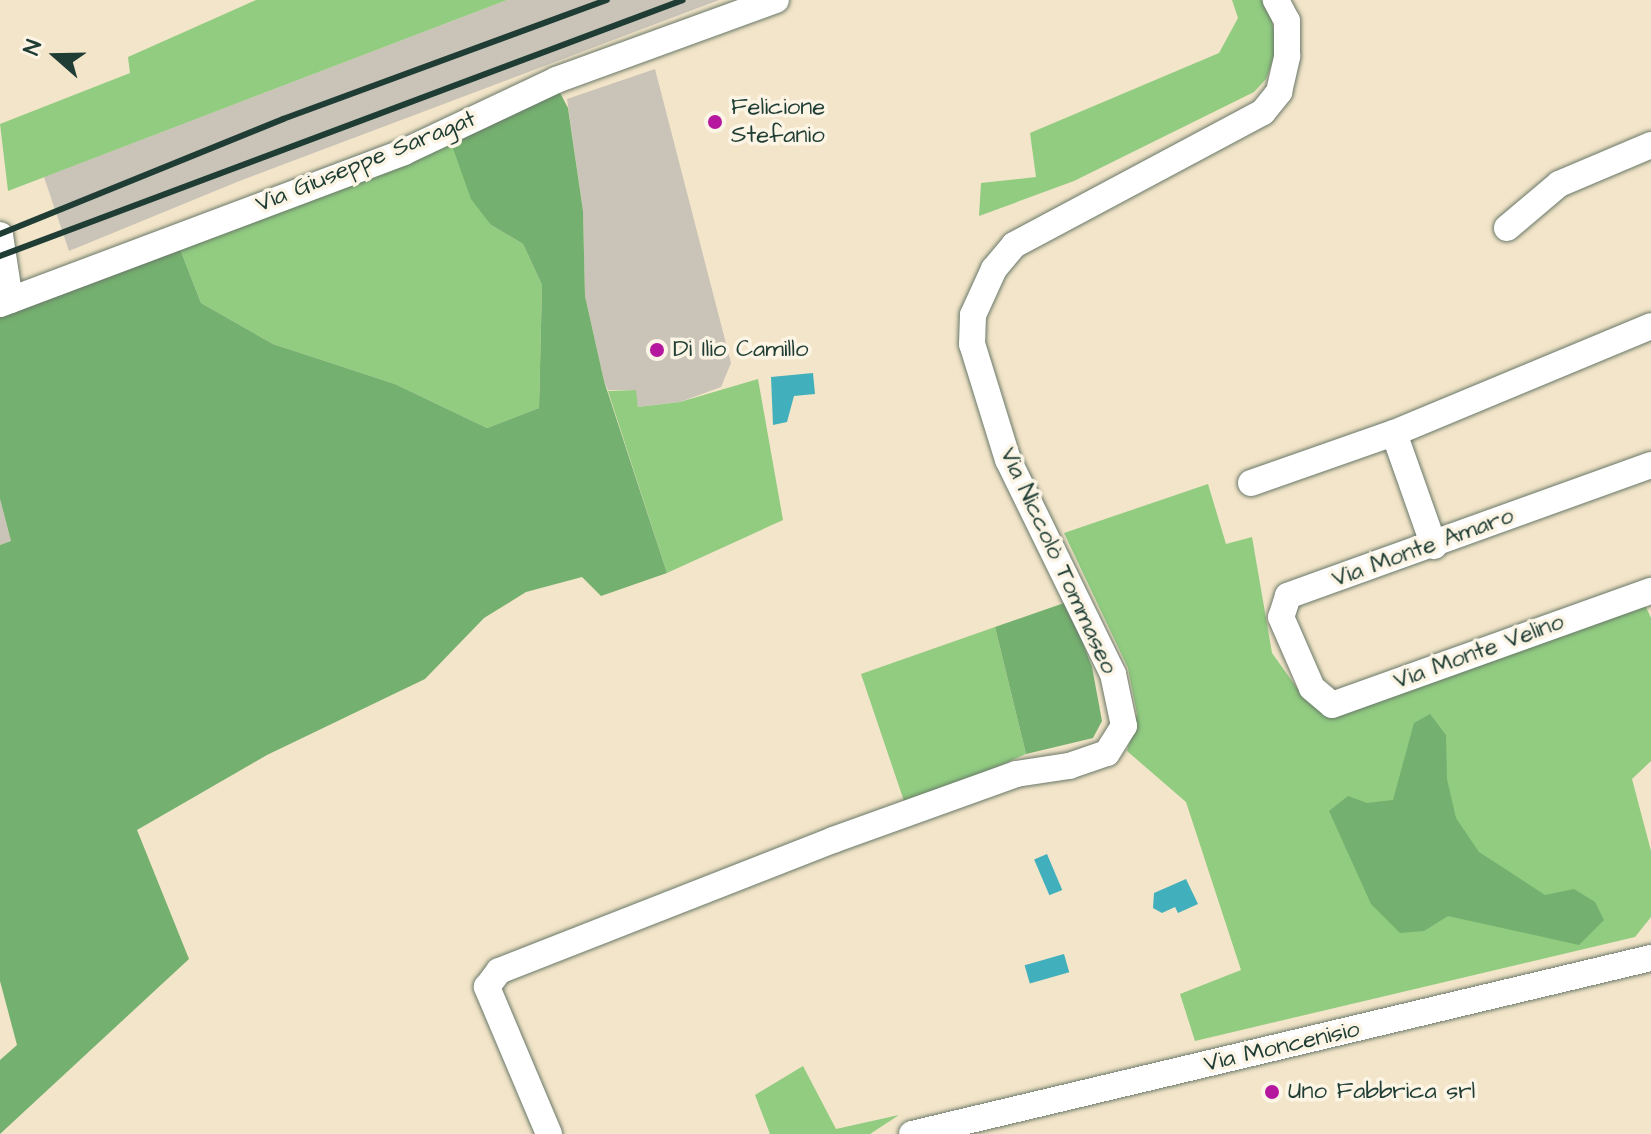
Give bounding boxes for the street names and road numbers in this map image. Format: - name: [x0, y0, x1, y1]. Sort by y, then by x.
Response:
- street label: Via Giuseppe Saragat: [252, 105, 480, 219]
- street label: Via Niccolò Tommaseo: [993, 443, 1123, 679]
- street label: Via Monte Amaro: [1328, 502, 1518, 594]
- street label: Via Monte Velino: [1390, 608, 1568, 696]
- street label: Via Moncenisio: [1201, 1015, 1363, 1079]

